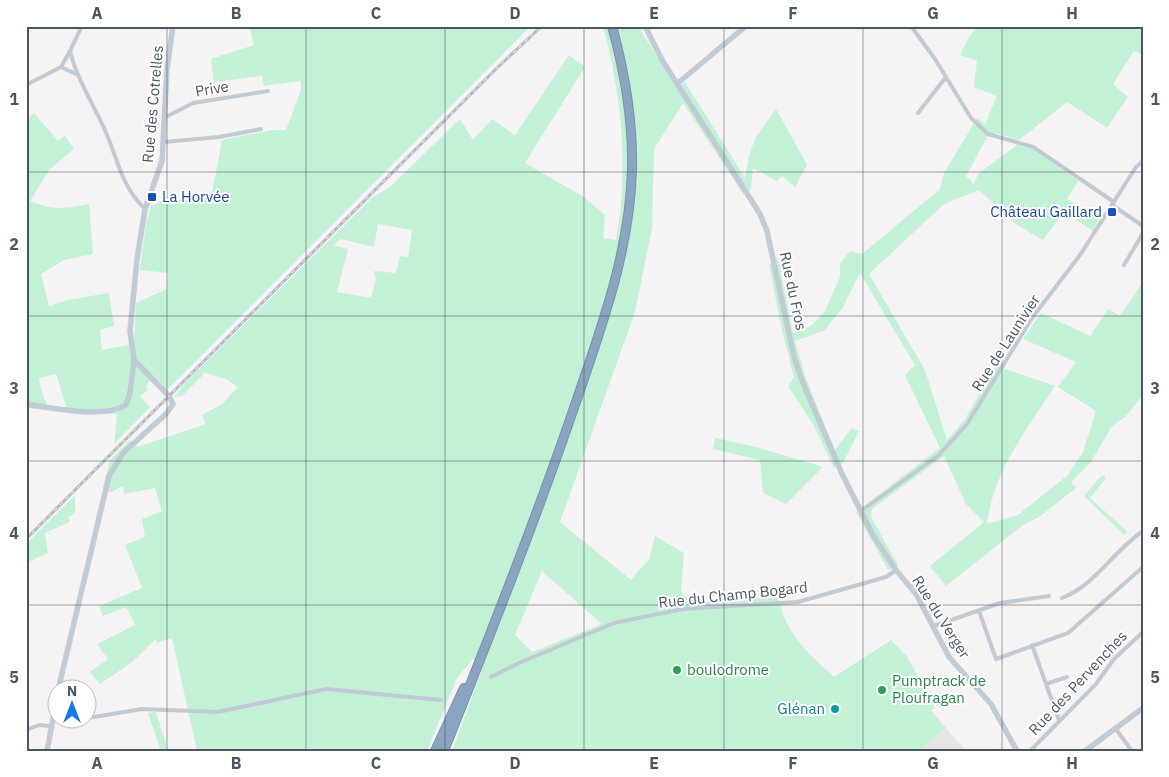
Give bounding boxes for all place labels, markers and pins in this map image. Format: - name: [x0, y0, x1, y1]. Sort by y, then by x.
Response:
- place label: La Horvée: [162, 187, 229, 206]
- marker: La Horvée: [146, 191, 158, 203]
- place label: Château Gaillard: [990, 202, 1102, 221]
- marker: Château Gaillard: [1106, 206, 1118, 218]
- place label: boulodrome: [687, 660, 769, 679]
- marker: boulodrome: [671, 664, 683, 676]
- place label: Pumptrack de Ploufragan: [892, 671, 986, 707]
- marker: Pumptrack de Ploufragan: [876, 684, 888, 696]
- place label: Glénan: [777, 699, 825, 718]
- marker: Glénan: [829, 703, 841, 715]

